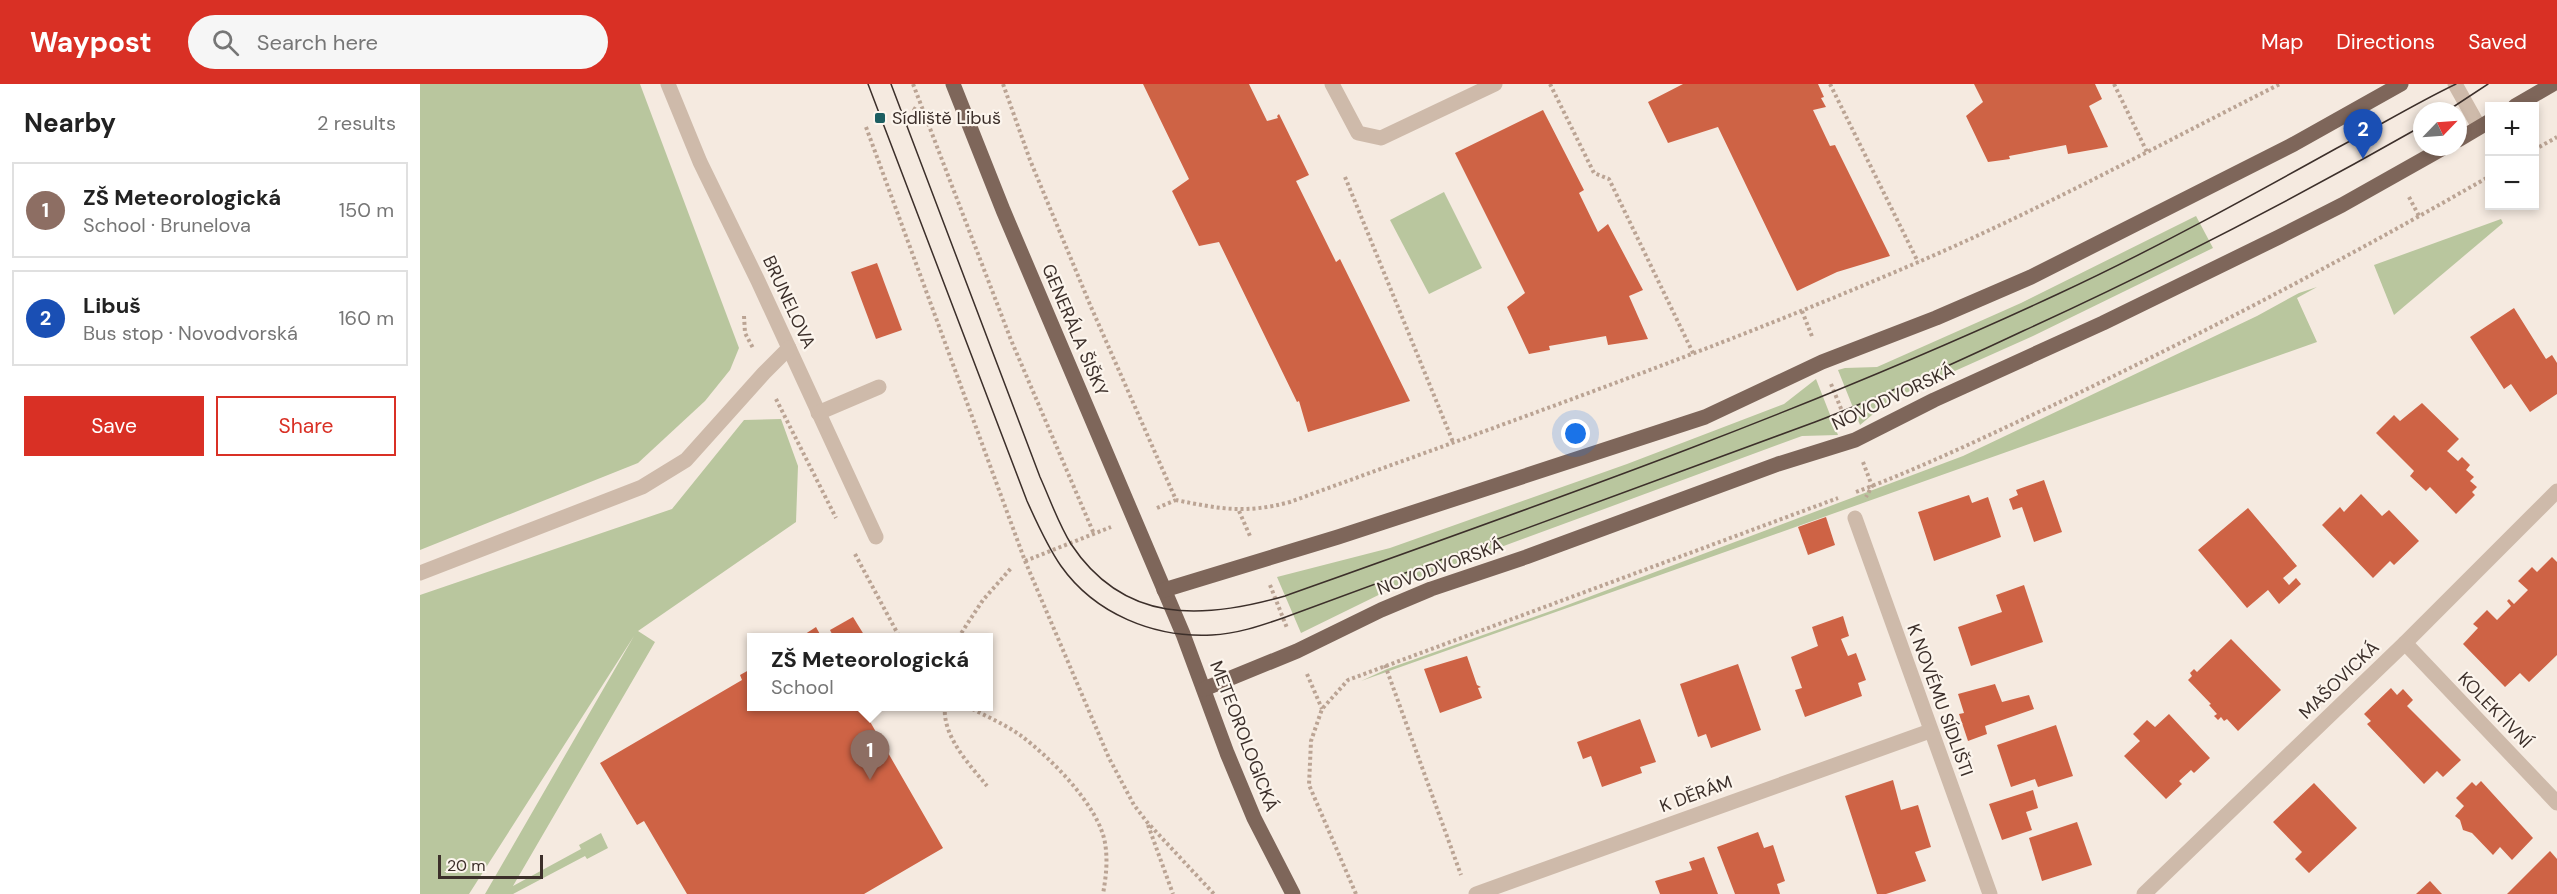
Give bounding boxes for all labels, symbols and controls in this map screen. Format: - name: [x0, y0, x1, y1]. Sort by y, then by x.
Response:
- search box: [188, 15, 608, 69]
- text: Waypost: [30, 24, 152, 61]
- icon: search: [209, 26, 242, 59]
- text: Search here: [257, 28, 378, 57]
- text: Map: [2261, 28, 2303, 56]
- text: Directions: [2336, 28, 2435, 56]
- text: Saved: [2468, 28, 2527, 56]
- north arrow: [2413, 102, 2467, 156]
- map controls: [2485, 102, 2539, 210]
- button: +: [2485, 102, 2539, 156]
- text: Nearby: [24, 106, 116, 140]
- place label: Sídliště Libuš: [892, 106, 1001, 130]
- text: 2 results: [317, 110, 396, 136]
- pin: 2: [2344, 110, 2382, 159]
- marker: Sídliště Libuš: [873, 111, 887, 125]
- button: −: [2485, 156, 2539, 210]
- text: ZŠ Meteorologická: [83, 183, 281, 212]
- text: 1: [42, 197, 49, 223]
- text: 150 m: [339, 197, 394, 223]
- text: School · Brunelova: [83, 212, 251, 238]
- street label: BRUNELOVA: [757, 252, 821, 352]
- street label: GENERÁLA ŠIŠKY: [1036, 260, 1114, 400]
- text: Libuš: [83, 291, 141, 320]
- text: 2: [40, 305, 51, 331]
- text: 160 m: [338, 305, 394, 331]
- text: Bus stop · Novodvorská: [83, 320, 298, 346]
- street label: NOVODVORSKÁ: [1828, 358, 1958, 436]
- button: Save: [24, 396, 204, 456]
- button: Share: [216, 396, 396, 456]
- your location: [1561, 419, 1590, 448]
- street label: NOVODVORSKÁ: [1374, 533, 1506, 601]
- street label: K NOVÉMU SÍDLIŠTI: [1901, 621, 1979, 779]
- popup: [747, 633, 993, 711]
- street label: MAŠOVICKÁ: [2294, 636, 2384, 724]
- text: ZŠ Meteorologická: [771, 645, 969, 674]
- street label: METEOROLOGICKÁ: [1204, 657, 1284, 815]
- street label: KOLEKTIVNÍ: [2453, 667, 2538, 754]
- text: School: [771, 674, 834, 700]
- pin: 1: [850, 730, 890, 780]
- street label: K DĚRÁM: [1656, 770, 1736, 818]
- scale bar: [438, 852, 543, 880]
- text: 20 m: [447, 855, 486, 876]

